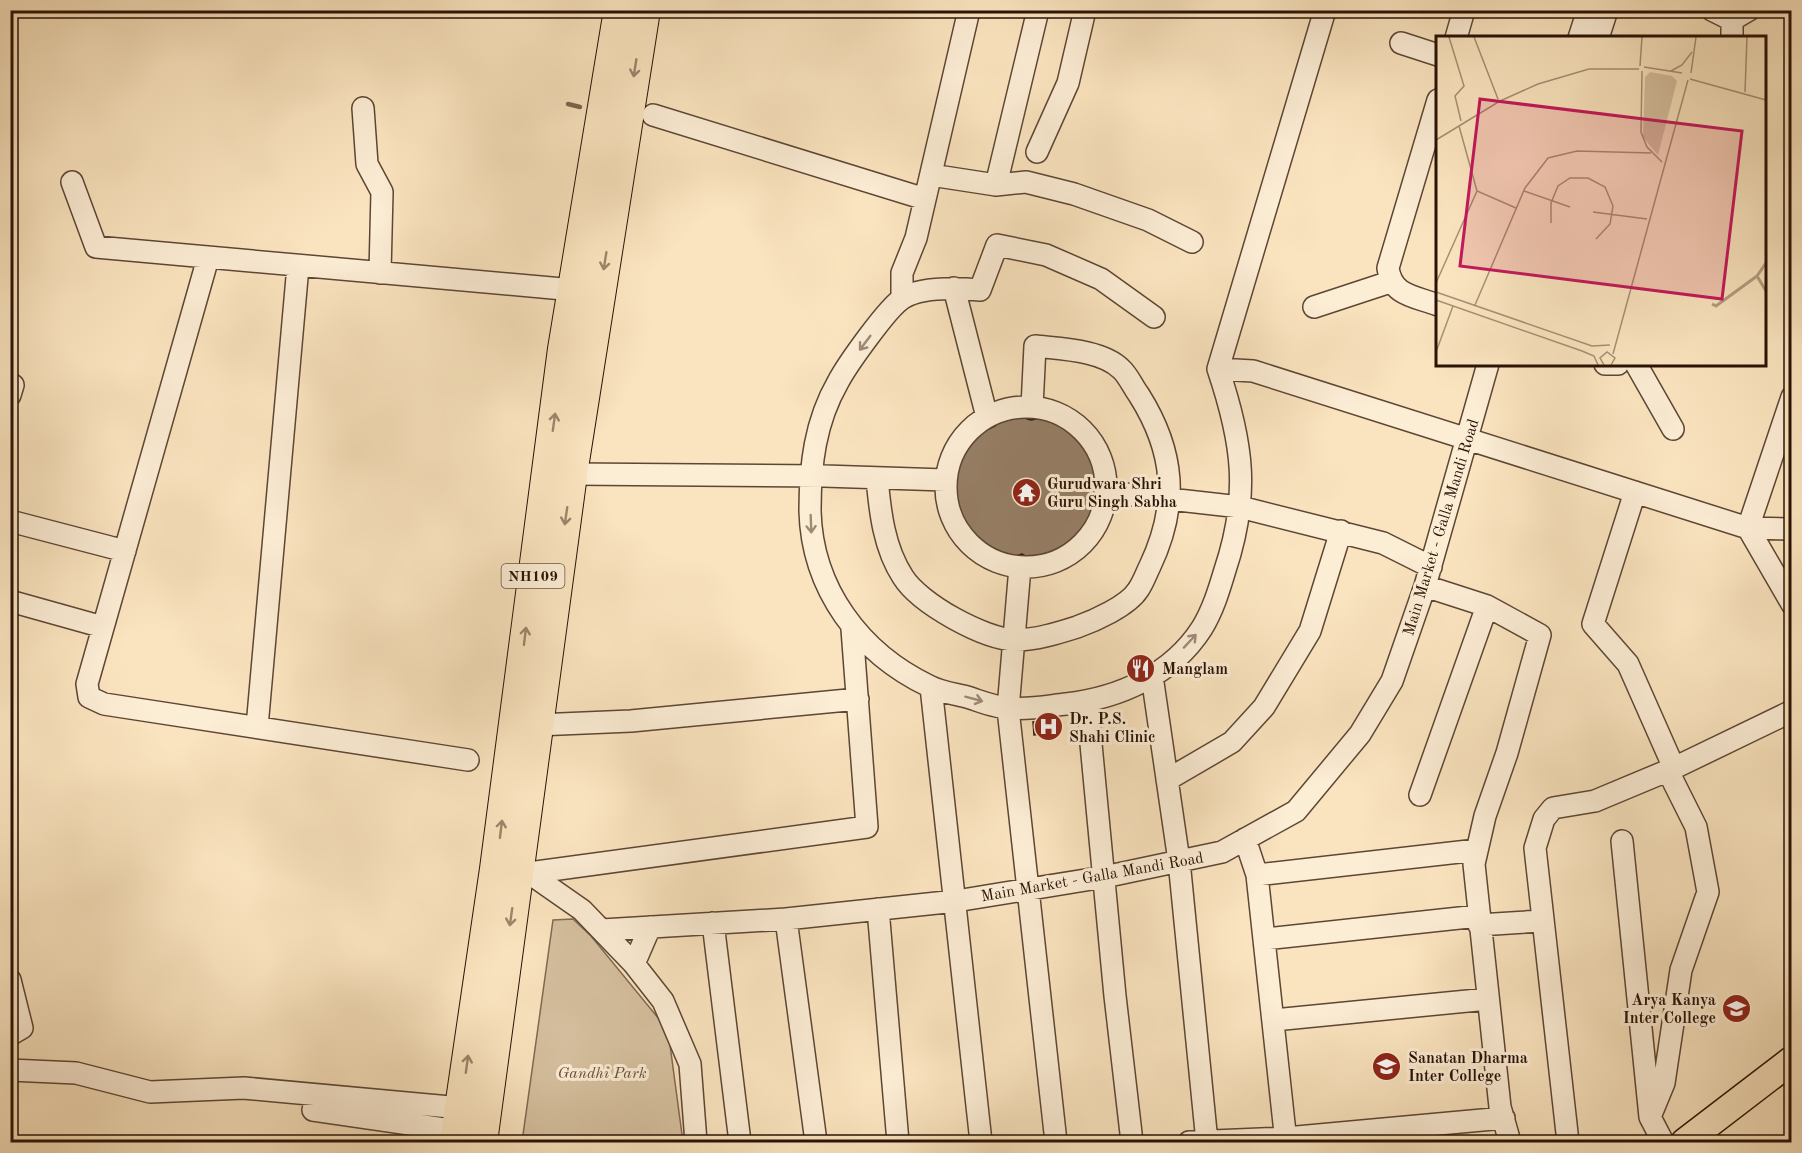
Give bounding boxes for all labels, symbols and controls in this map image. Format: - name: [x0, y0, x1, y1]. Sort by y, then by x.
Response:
- inset map: [1436, 36, 1766, 366]
- one-way arrow: [629, 58, 640, 78]
- one-way arrow: [599, 251, 610, 270]
- one-way arrow: [858, 335, 871, 351]
- one-way arrow: [548, 412, 559, 432]
- street label: Main Market - Galla Mandi Road: [1401, 417, 1483, 638]
- temple icon: Gurudwara Shri Guru Singh Sabha: [1010, 476, 1042, 508]
- place label: Gurudwara Shri Guru Singh Sabha: [1047, 477, 1177, 511]
- one-way arrow: [560, 506, 571, 525]
- one-way arrow: [805, 514, 816, 534]
- road number: NH109: [502, 564, 564, 588]
- one-way arrow: [520, 626, 531, 646]
- one-way arrow: [1183, 634, 1197, 649]
- restaurant icon: Manglam: [1125, 652, 1157, 684]
- place label: Manglam: [1162, 662, 1228, 678]
- one-way arrow: [965, 694, 984, 706]
- hospital icon: Dr. P.S. Shahi Clinic: [1032, 711, 1064, 743]
- place label: Dr. P.S. Shahi Clinic: [1069, 712, 1156, 746]
- one-way arrow: [496, 820, 507, 840]
- street label: Main Market - Galla Mandi Road: [980, 850, 1205, 905]
- one-way arrow: [506, 907, 517, 927]
- school or university icon: Arya Kanya Inter College: [1721, 992, 1753, 1024]
- place label: Arya Kanya Inter College: [1623, 993, 1716, 1027]
- school or university icon: Sanatan Dharma Inter College: [1371, 1050, 1403, 1082]
- place label: Sanatan Dharma Inter College: [1408, 1051, 1528, 1085]
- one-way arrow: [462, 1054, 473, 1074]
- park label: Gandhi Park: [557, 1066, 647, 1082]

